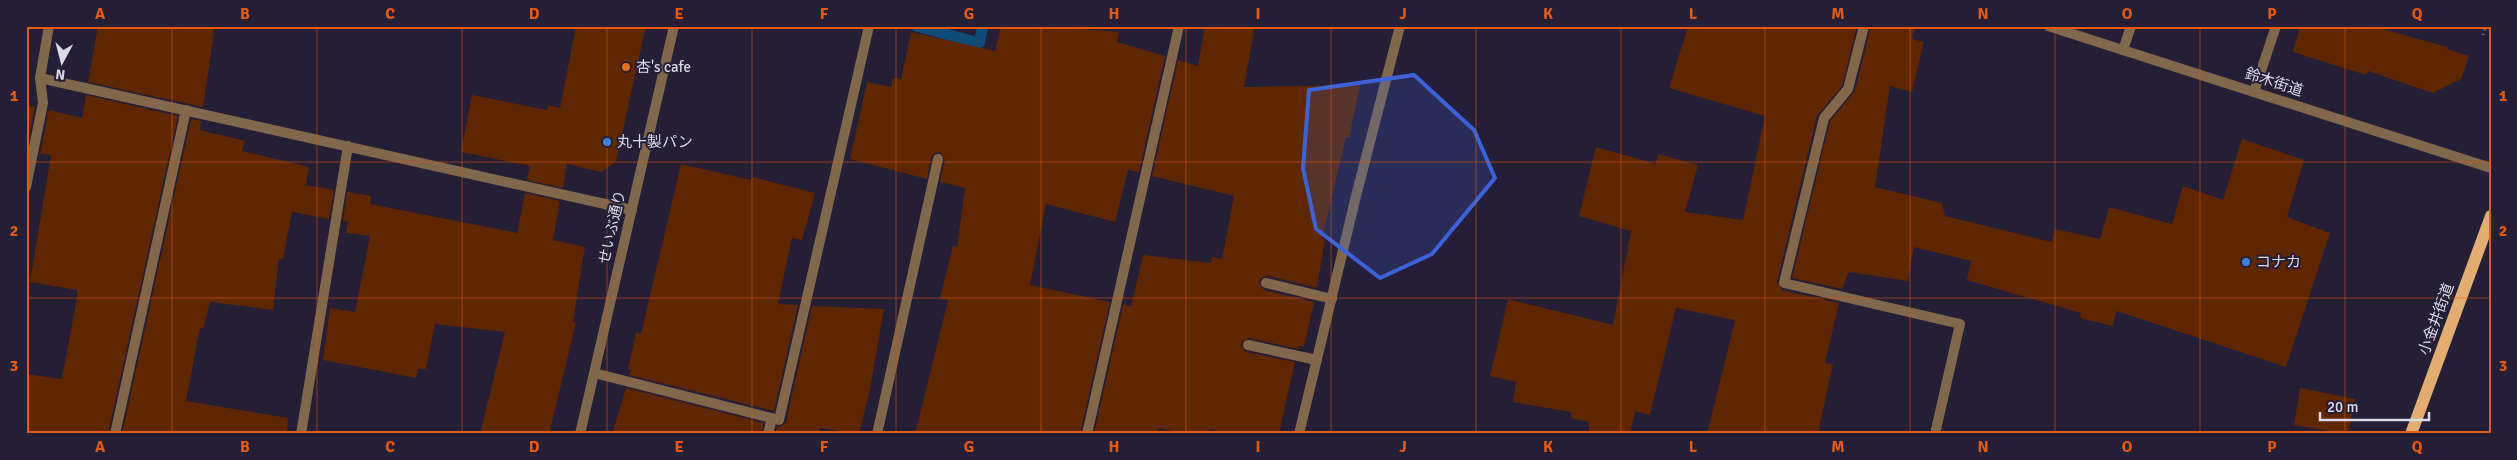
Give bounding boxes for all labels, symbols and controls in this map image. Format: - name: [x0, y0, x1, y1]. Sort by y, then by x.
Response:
- text: A: [95, 4, 106, 24]
- text: B: [240, 4, 250, 24]
- text: C: [385, 4, 395, 24]
- text: D: [529, 4, 540, 24]
- text: E: [674, 4, 684, 24]
- text: F: [820, 4, 829, 24]
- text: G: [964, 4, 974, 24]
- text: H: [1109, 4, 1119, 24]
- text: I: [1255, 4, 1261, 24]
- text: J: [1399, 4, 1407, 24]
- text: K: [1543, 4, 1553, 24]
- text: L: [1689, 4, 1698, 24]
- text: M: [1831, 4, 1845, 24]
- text: N: [1977, 4, 1989, 24]
- text: O: [2122, 4, 2133, 24]
- text: P: [2267, 4, 2277, 24]
- text: Q: [2412, 4, 2423, 24]
- north arrow: [38, 38, 88, 88]
- place label: 杏's cafe: [636, 58, 691, 76]
- marker: 杏's cafe: [620, 61, 632, 73]
- street label: 鈴木街道: [2243, 64, 2305, 100]
- text: N: [55, 65, 66, 83]
- text: 1: [10, 86, 19, 106]
- text: 1: [2499, 86, 2508, 106]
- place label: 丸十製パン: [617, 133, 693, 151]
- marker: 丸十製パン: [601, 136, 613, 148]
- street label: せいぶ通り: [595, 188, 629, 266]
- text: 2: [10, 221, 18, 241]
- text: 2: [2499, 221, 2507, 241]
- place label: コナカ: [2256, 253, 2301, 271]
- marker: コナカ: [2240, 256, 2252, 268]
- street label: 小金井街道: [2415, 281, 2457, 357]
- text: 3: [10, 356, 18, 376]
- text: 3: [2499, 356, 2507, 376]
- scale bar: [2320, 390, 2428, 422]
- text: 20 m: [2327, 398, 2358, 416]
- text: A: [95, 437, 106, 457]
- text: B: [240, 437, 250, 457]
- text: C: [385, 437, 395, 457]
- text: D: [529, 437, 540, 457]
- text: E: [674, 437, 684, 457]
- text: F: [820, 437, 829, 457]
- text: G: [964, 437, 974, 457]
- text: H: [1109, 437, 1119, 457]
- text: I: [1255, 437, 1261, 457]
- text: J: [1399, 437, 1407, 457]
- text: K: [1543, 437, 1553, 457]
- text: L: [1689, 437, 1698, 457]
- text: M: [1831, 437, 1845, 457]
- text: N: [1977, 437, 1989, 457]
- text: O: [2122, 437, 2133, 457]
- text: P: [2267, 437, 2277, 457]
- text: Q: [2412, 437, 2423, 457]

